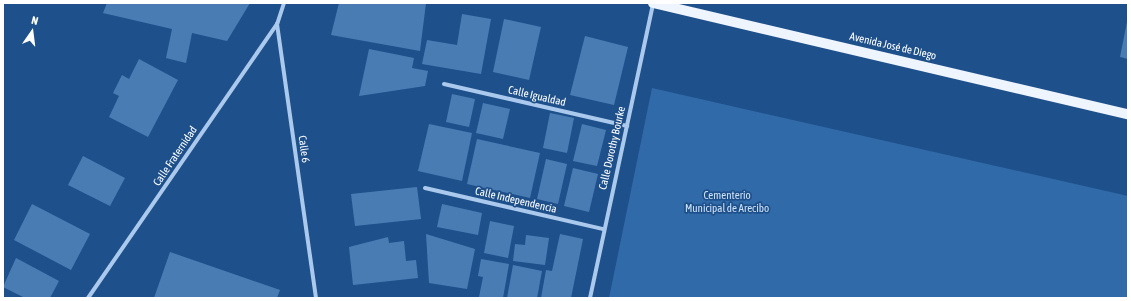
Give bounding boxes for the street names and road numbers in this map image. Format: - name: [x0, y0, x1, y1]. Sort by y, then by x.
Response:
- street label: Avenida José de Diego: [848, 30, 938, 62]
- street label: Calle Igualdad: [507, 83, 567, 109]
- street label: Calle Dorothy Bourke: [596, 105, 628, 191]
- street label: Calle Fraternidad: [150, 124, 200, 188]
- street label: Calle 6: [296, 134, 312, 164]
- street label: Calle Independencia: [474, 184, 558, 216]

